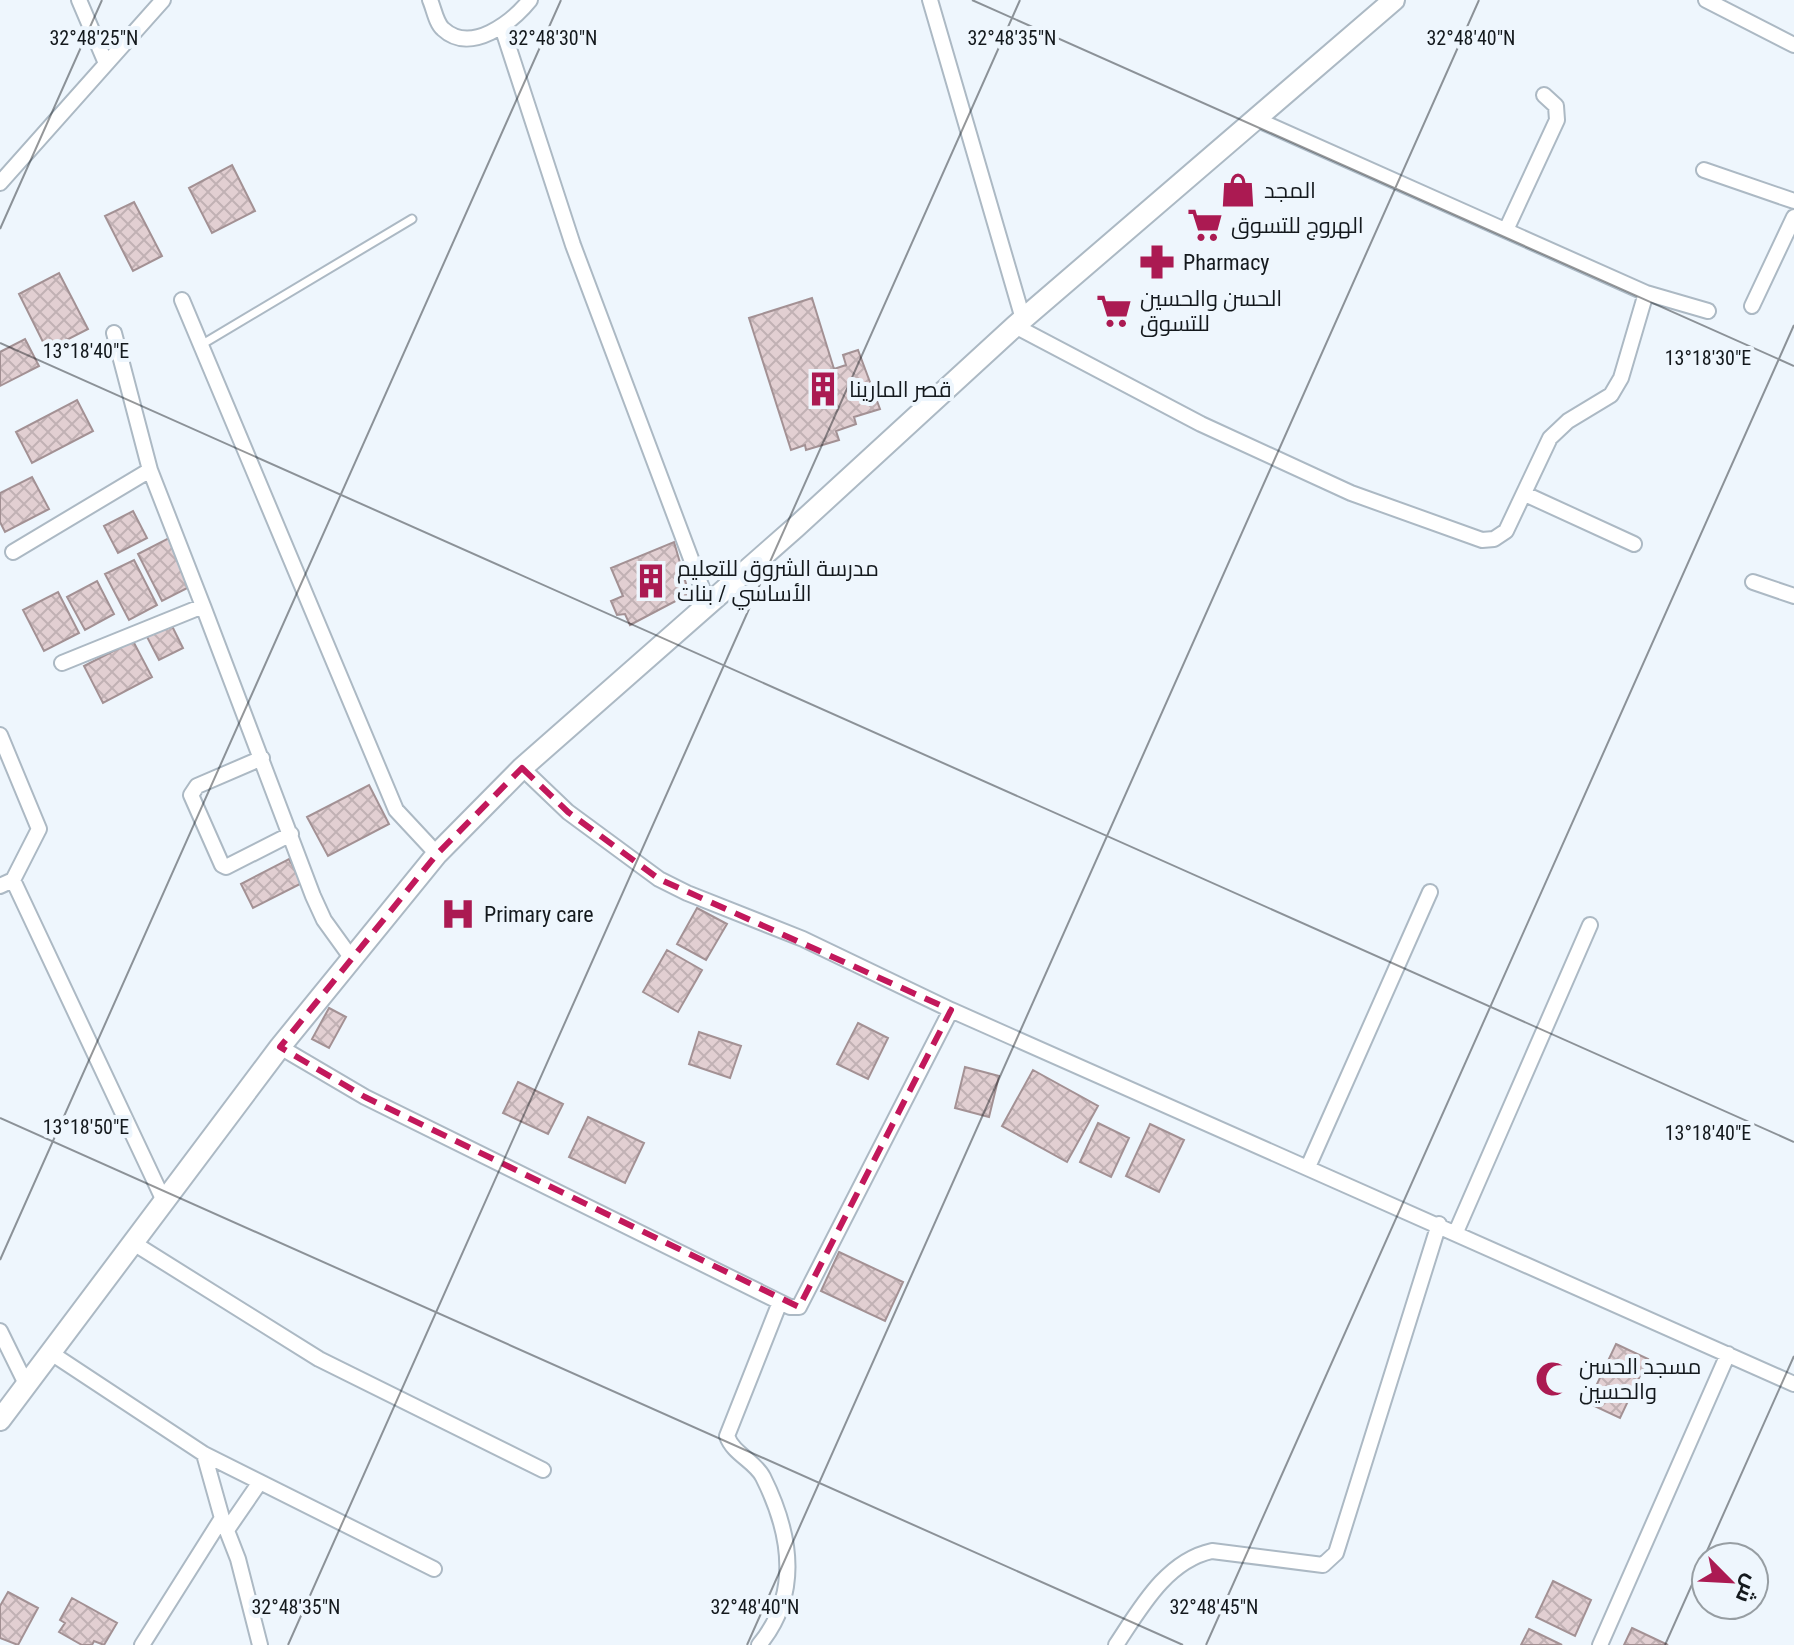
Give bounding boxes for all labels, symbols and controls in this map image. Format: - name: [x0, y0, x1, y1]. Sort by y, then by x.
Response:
- text: 32°48'25"N: [49, 26, 139, 50]
- text: 32°48'30"N: [508, 26, 598, 50]
- text: 32°48'35"N: [967, 26, 1057, 50]
- text: 32°48'40"N: [1426, 26, 1516, 50]
- shop icon: المجد: [1219, 171, 1257, 209]
- place label: المجد: [1264, 178, 1316, 203]
- supermarket icon: الهروج للتسوق: [1186, 206, 1224, 244]
- place label: الهروج للتسوق: [1231, 213, 1364, 240]
- pharmacy icon: Pharmacy: [1138, 243, 1176, 281]
- place label: Pharmacy: [1183, 250, 1270, 275]
- place label: الحسن والحسين للتسوق: [1140, 286, 1282, 337]
- supermarket icon: الحسن والحسين للتسوق: [1095, 292, 1133, 330]
- text: 13°18'40"E: [43, 339, 129, 363]
- text: 13°18'30"E: [1665, 346, 1751, 370]
- building icon: قصر المارينا: [804, 370, 842, 408]
- place label: قصر المارينا: [849, 377, 952, 402]
- place label: مدرسة الشروق للتعليم الأساسي / بنات: [677, 556, 879, 610]
- building icon: مدرسة الشروق للتعليم الأساسي / بنات: [632, 562, 670, 600]
- hospital icon: Primary care: [439, 895, 477, 933]
- place label: Primary care: [484, 902, 594, 927]
- text: 13°18'50"E: [43, 1115, 129, 1139]
- text: 13°18'40"E: [1665, 1121, 1751, 1145]
- place label: مسجد الحسن والحسين: [1579, 1354, 1701, 1405]
- mosque icon: مسجد الحسن والحسين: [1534, 1360, 1572, 1398]
- north arrow: [1690, 1541, 1770, 1621]
- text: ش: [1730, 1571, 1765, 1607]
- text: 32°48'35"N: [251, 1595, 341, 1619]
- text: 32°48'40"N: [710, 1595, 800, 1619]
- text: 32°48'45"N: [1169, 1595, 1259, 1619]

